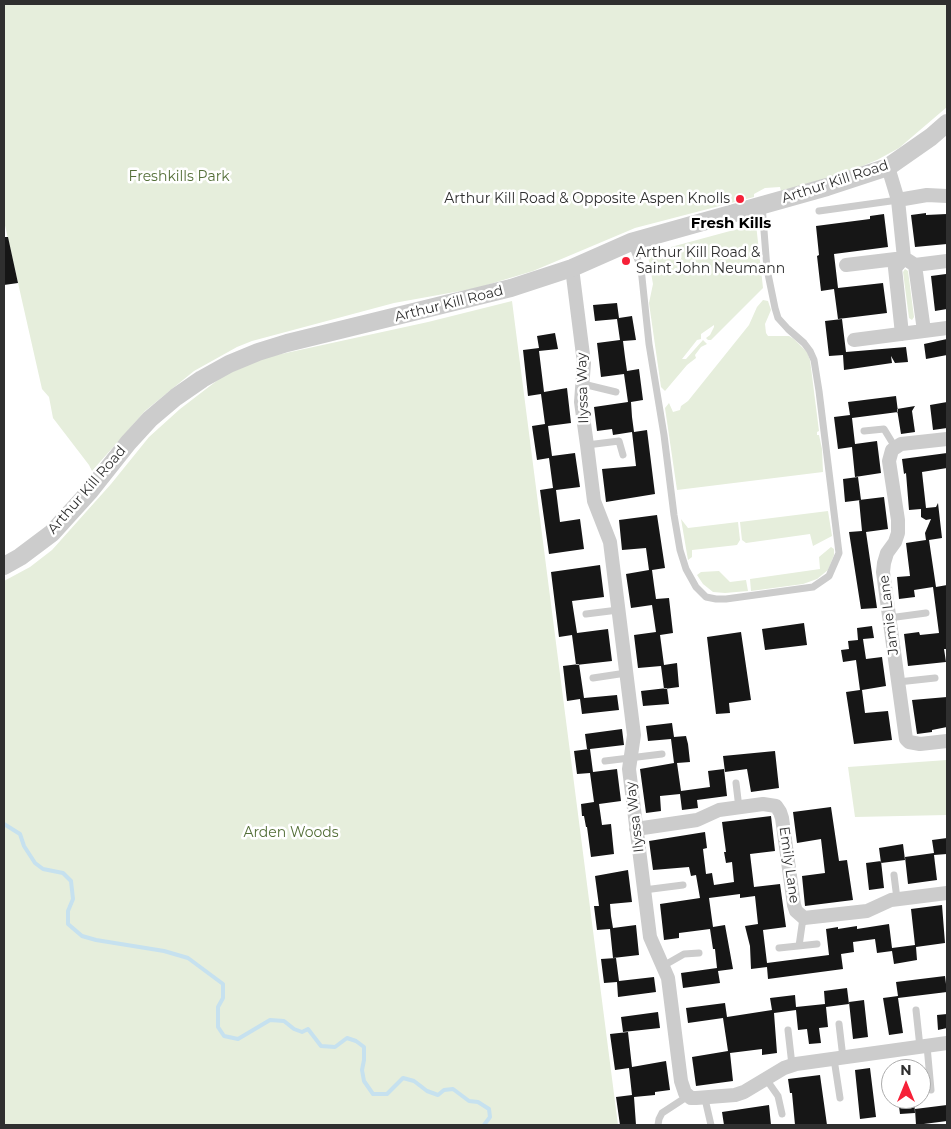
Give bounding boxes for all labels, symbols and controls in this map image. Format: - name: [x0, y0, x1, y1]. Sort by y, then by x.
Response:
- street label: Arthur Kill Road: [780, 157, 890, 207]
- park label: Freshkills Park: [128, 169, 230, 185]
- place label: Arthur Kill Road & Opposite Aspen Knolls: [444, 191, 730, 207]
- marker: Arthur Kill Road & Opposite Aspen Knolls: [734, 193, 746, 205]
- district label: Fresh Kills: [691, 215, 771, 233]
- place label: Arthur Kill Road & Saint John Neumann: [636, 245, 785, 278]
- marker: Arthur Kill Road & Saint John Neumann: [620, 255, 632, 267]
- street label: Arthur Kill Road: [393, 282, 505, 326]
- street label: Ilyssa Way: [573, 352, 593, 424]
- street label: Arthur Kill Road: [44, 443, 130, 537]
- street label: Jamie Lane: [876, 574, 902, 656]
- street label: Ilyssa Way: [622, 781, 648, 853]
- park label: Arden Woods: [243, 825, 339, 841]
- street label: Emily Lane: [775, 826, 803, 904]
- north arrow: [881, 1059, 931, 1109]
- text: N: [900, 1061, 912, 1079]

